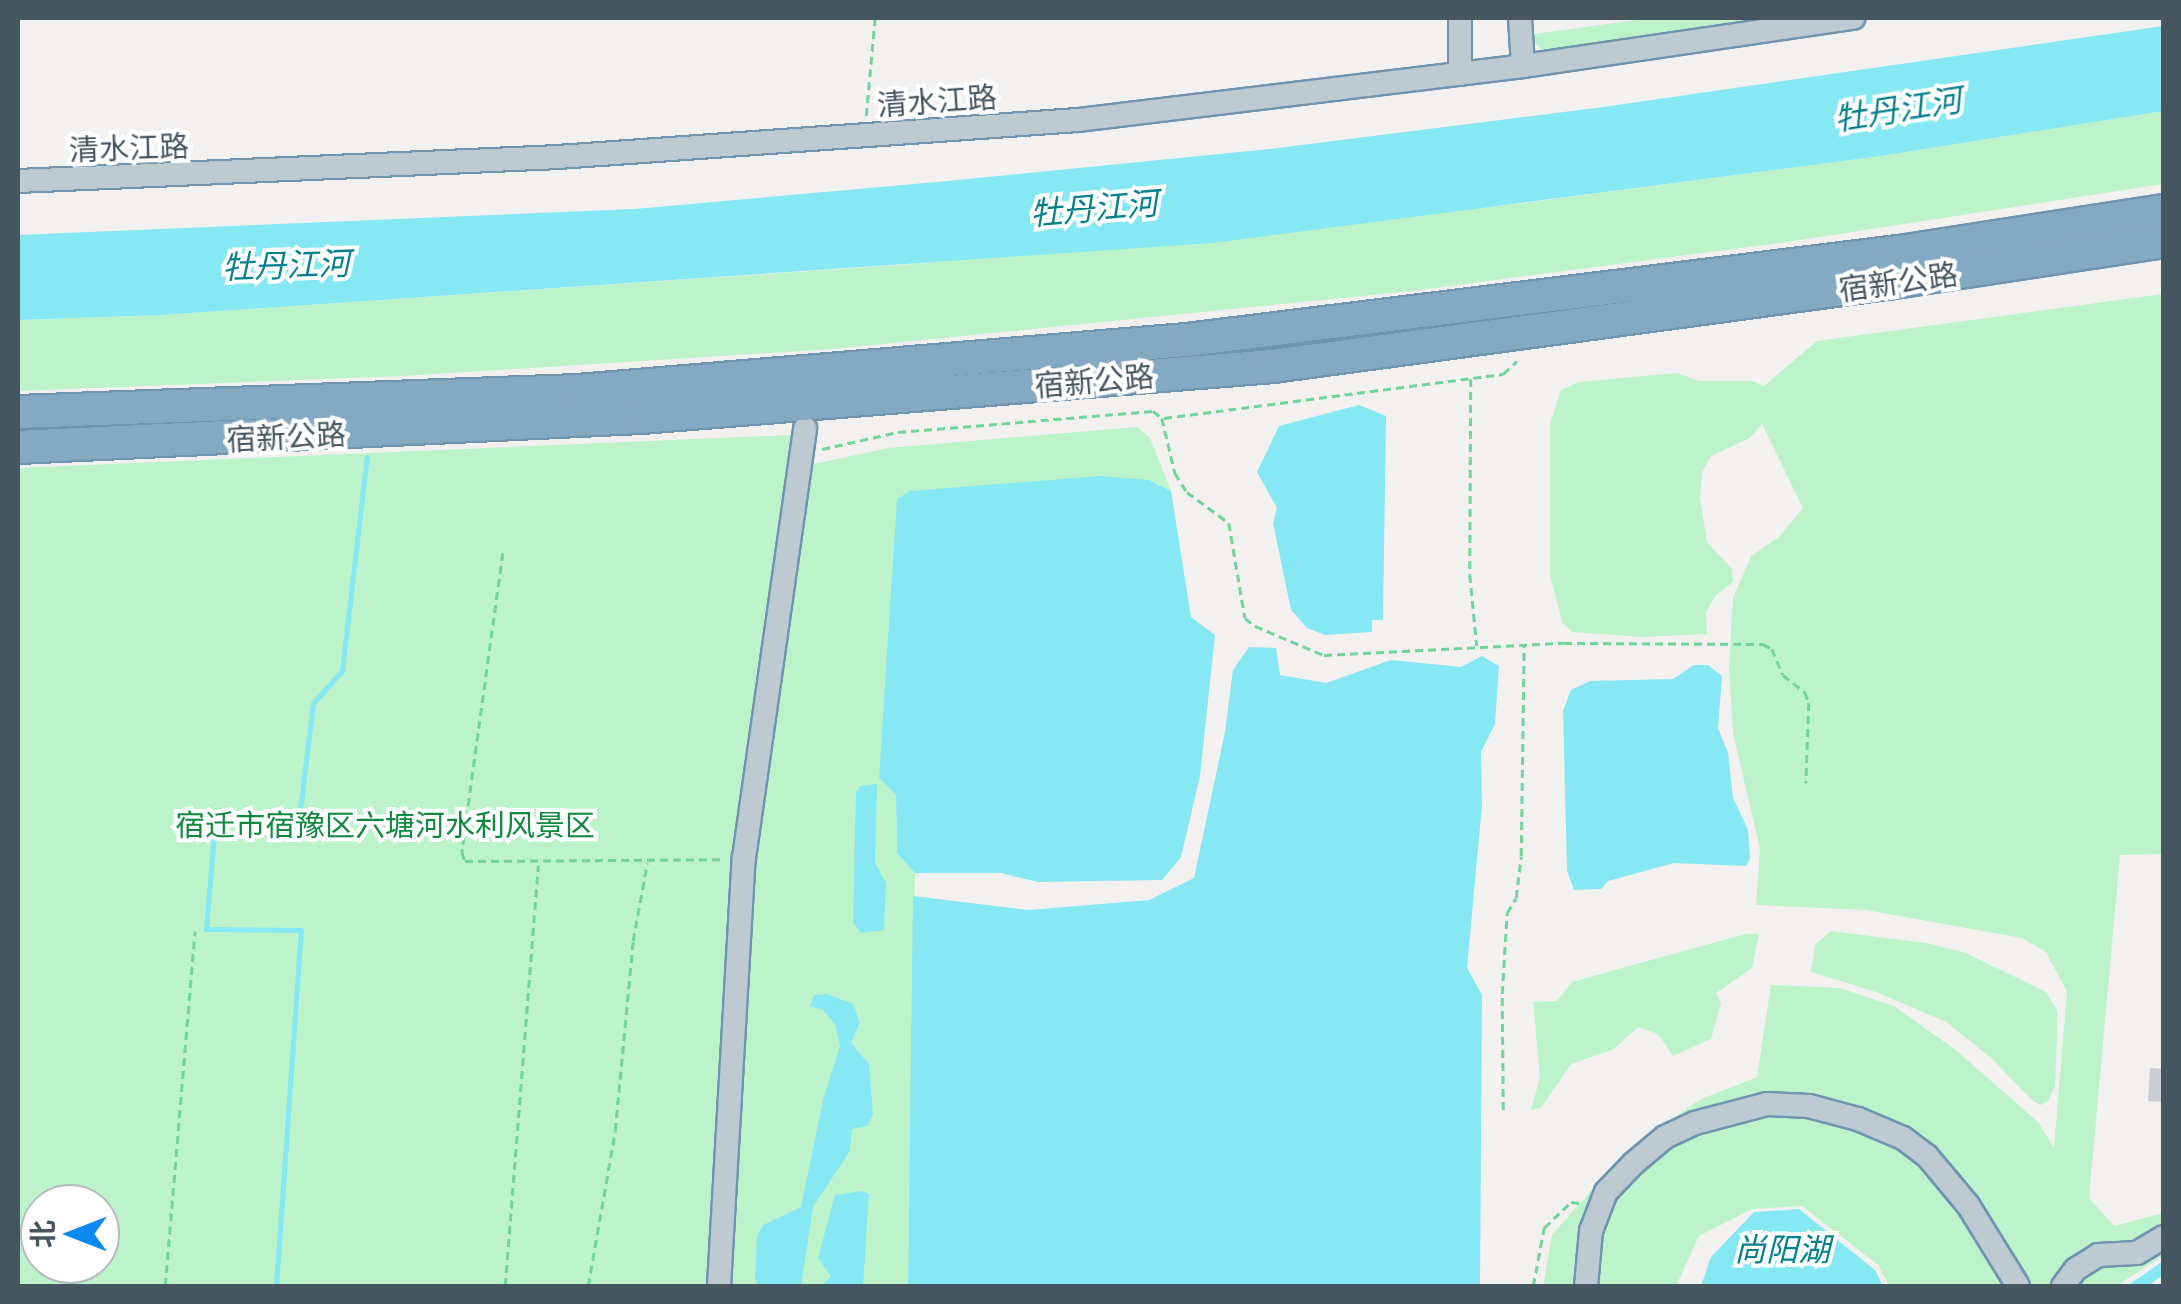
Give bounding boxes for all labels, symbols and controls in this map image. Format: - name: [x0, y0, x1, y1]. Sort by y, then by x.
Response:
- street label: 清水江路: [876, 78, 998, 122]
- water label: 牡丹江河: [1832, 80, 1964, 138]
- street label: 清水江路: [68, 127, 190, 167]
- water label: 牡丹江河: [1029, 183, 1159, 233]
- water label: 牡丹江河: [221, 244, 351, 286]
- street label: 宿新公路: [1836, 255, 1960, 307]
- street label: 宿新公路: [1033, 357, 1155, 403]
- street label: 宿新公路: [225, 415, 347, 457]
- park label: 宿迁市宿豫区六塘河水利风景区: [175, 806, 595, 842]
- north arrow: [20, 1184, 120, 1284]
- text: 北: [25, 1220, 59, 1248]
- water label: 尚阳湖: [1734, 1230, 1830, 1268]

